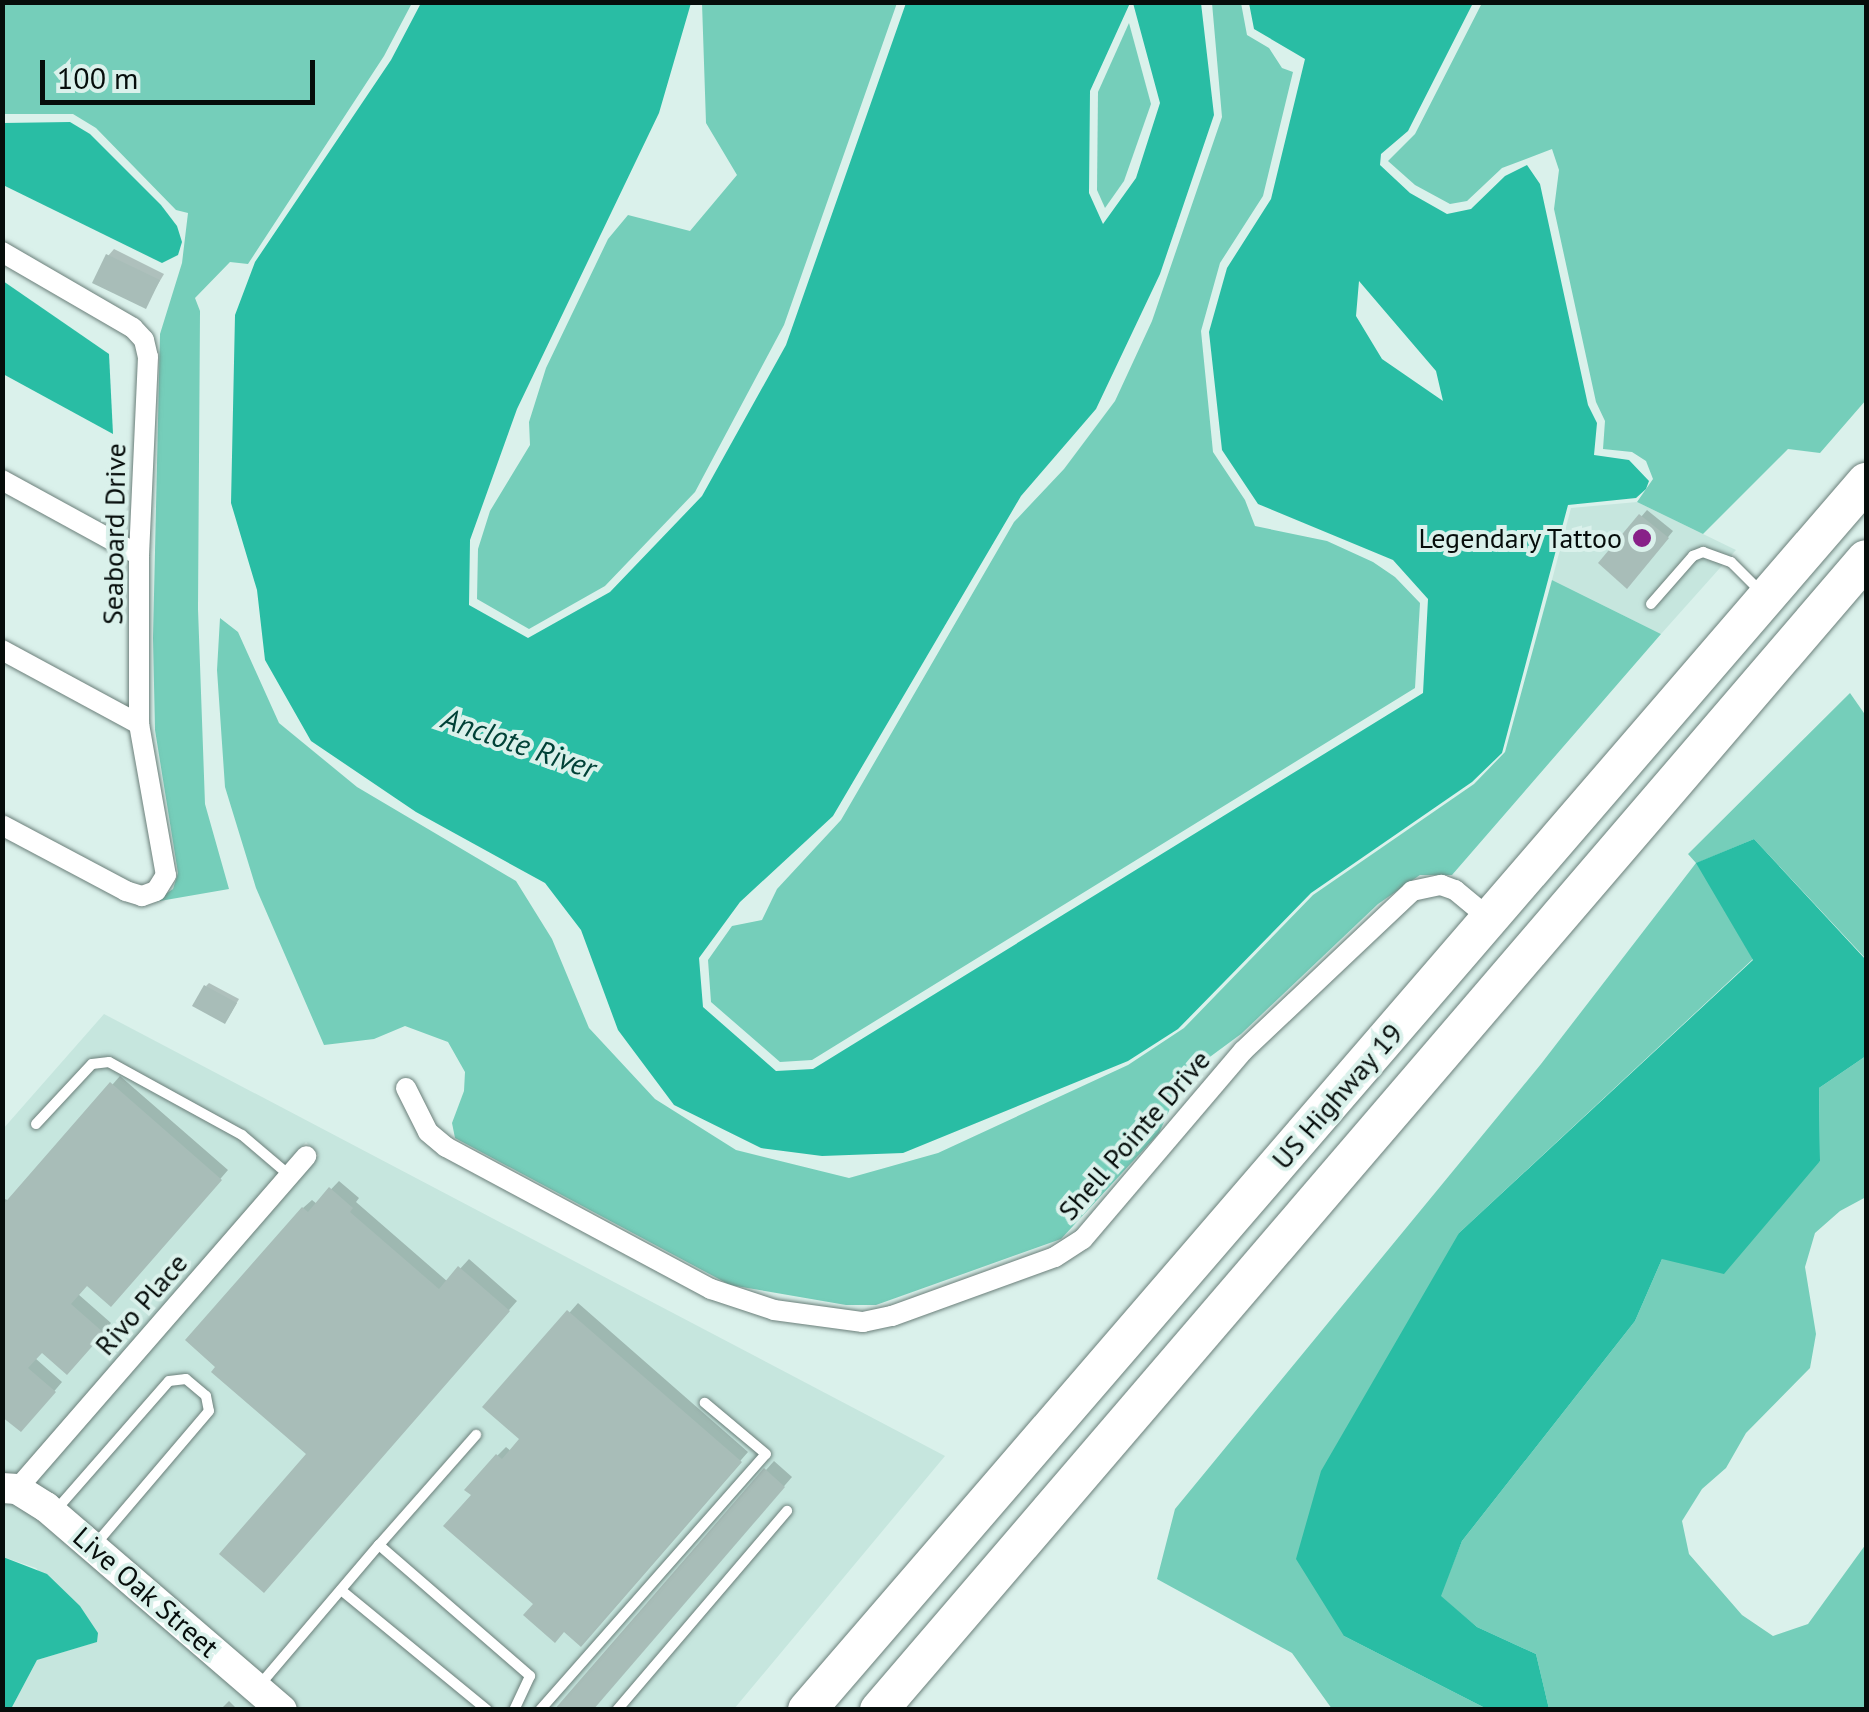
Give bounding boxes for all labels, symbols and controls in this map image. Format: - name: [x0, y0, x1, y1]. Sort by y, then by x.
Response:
- scale bar: [45, 40, 320, 102]
- text: 100 m: [57, 58, 138, 97]
- street label: Seaboard Drive: [96, 443, 132, 625]
- place label: Legendary Tattoo: [1417, 521, 1622, 555]
- marker: Legendary Tattoo: [1631, 527, 1653, 549]
- water label: Anclote River: [437, 700, 601, 786]
- street label: US Highway 19: [1264, 1016, 1410, 1176]
- street label: Shell Pointe Drive: [1051, 1043, 1217, 1227]
- street label: Rivo Place: [88, 1246, 194, 1362]
- street label: Live Oak Street: [66, 1520, 226, 1664]

